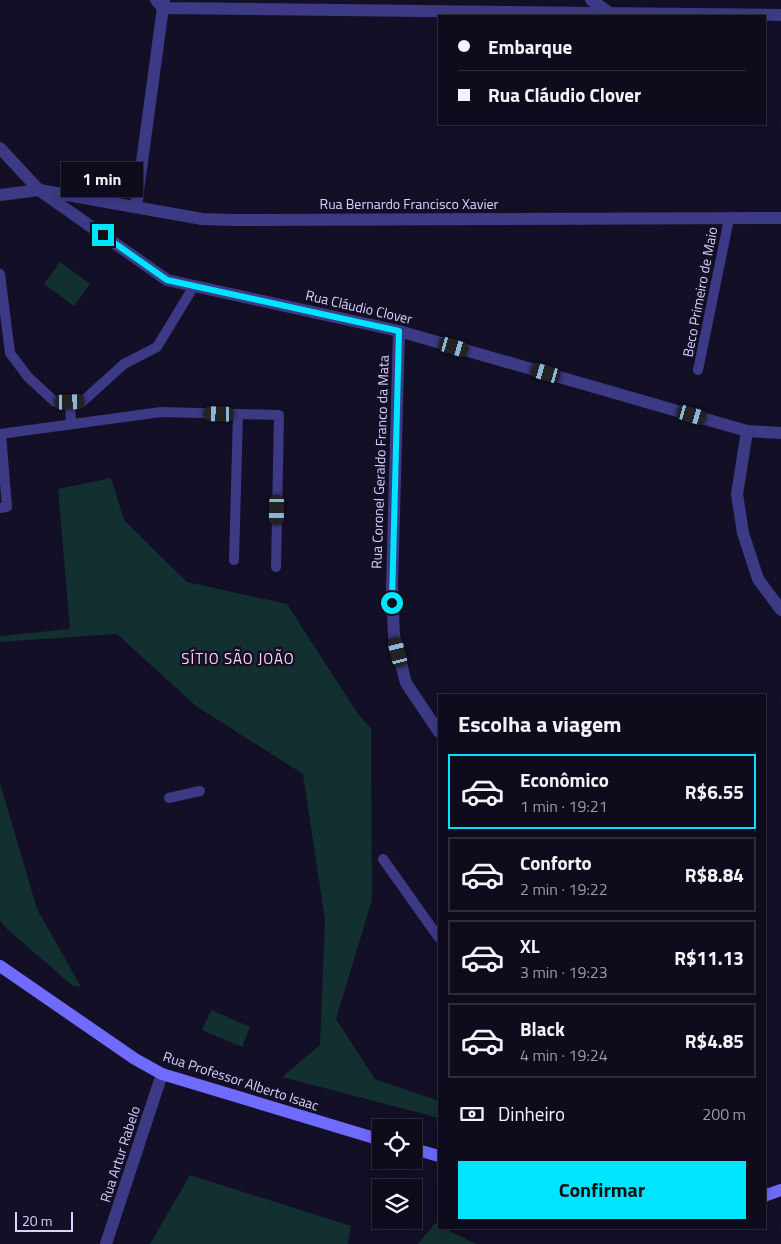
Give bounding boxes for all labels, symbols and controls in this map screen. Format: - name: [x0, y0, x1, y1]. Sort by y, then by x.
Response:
- text: Embarque: [488, 32, 572, 61]
- text: Rua Cláudio Clover: [488, 80, 641, 109]
- callout: 1 min: [62, 162, 144, 198]
- text: 1 min: [83, 167, 121, 191]
- street label: Rua Bernardo Francisco Xavier: [320, 193, 499, 214]
- route end: [92, 224, 114, 246]
- street label: Beco Primeiro de Maio: [677, 225, 722, 359]
- street label: Rua Cláudio Clover: [304, 284, 415, 329]
- car: [437, 336, 470, 358]
- street label: Rua Coronel Geraldo Franco da Mata: [365, 355, 394, 569]
- car: [529, 362, 562, 384]
- car: [54, 394, 85, 410]
- car: [675, 404, 708, 426]
- car: [203, 406, 234, 422]
- car: [269, 495, 284, 525]
- route start: [381, 592, 403, 614]
- car: [387, 636, 408, 668]
- district label: SÍTIO SÃO JOÃO: [181, 647, 295, 670]
- text: Escolha a viagem: [458, 707, 622, 741]
- text: Econômico: [520, 765, 609, 794]
- icon: car: [460, 769, 505, 814]
- text: R$6.55: [685, 777, 744, 806]
- text: 1 min · 19:21: [520, 794, 608, 818]
- text: Conforto: [520, 848, 592, 877]
- icon: car: [460, 852, 505, 897]
- text: R$8.84: [685, 860, 744, 889]
- text: 2 min · 19:22: [520, 877, 608, 901]
- text: XL: [520, 931, 540, 960]
- icon: car: [460, 935, 505, 980]
- text: R$11.13: [674, 943, 744, 972]
- text: 3 min · 19:23: [520, 960, 608, 984]
- text: Black: [520, 1014, 565, 1043]
- icon: car: [460, 1018, 505, 1063]
- text: R$4.85: [685, 1026, 744, 1055]
- text: 4 min · 19:24: [520, 1043, 608, 1067]
- street label: Rua Professor Alberto Isaac: [161, 1045, 322, 1116]
- text: Dinheiro: [498, 1099, 565, 1128]
- icon: cash: [458, 1100, 486, 1128]
- text: 200 m: [702, 1102, 746, 1126]
- street label: Rua Artur Rabelo: [94, 1103, 145, 1205]
- map controls: [372, 1119, 422, 1229]
- button: locate: [372, 1119, 422, 1169]
- button: Confirmar: [458, 1161, 746, 1219]
- button: layers: [372, 1179, 422, 1229]
- scale bar: [15, 1209, 72, 1232]
- text: 20 m: [22, 1210, 52, 1231]

